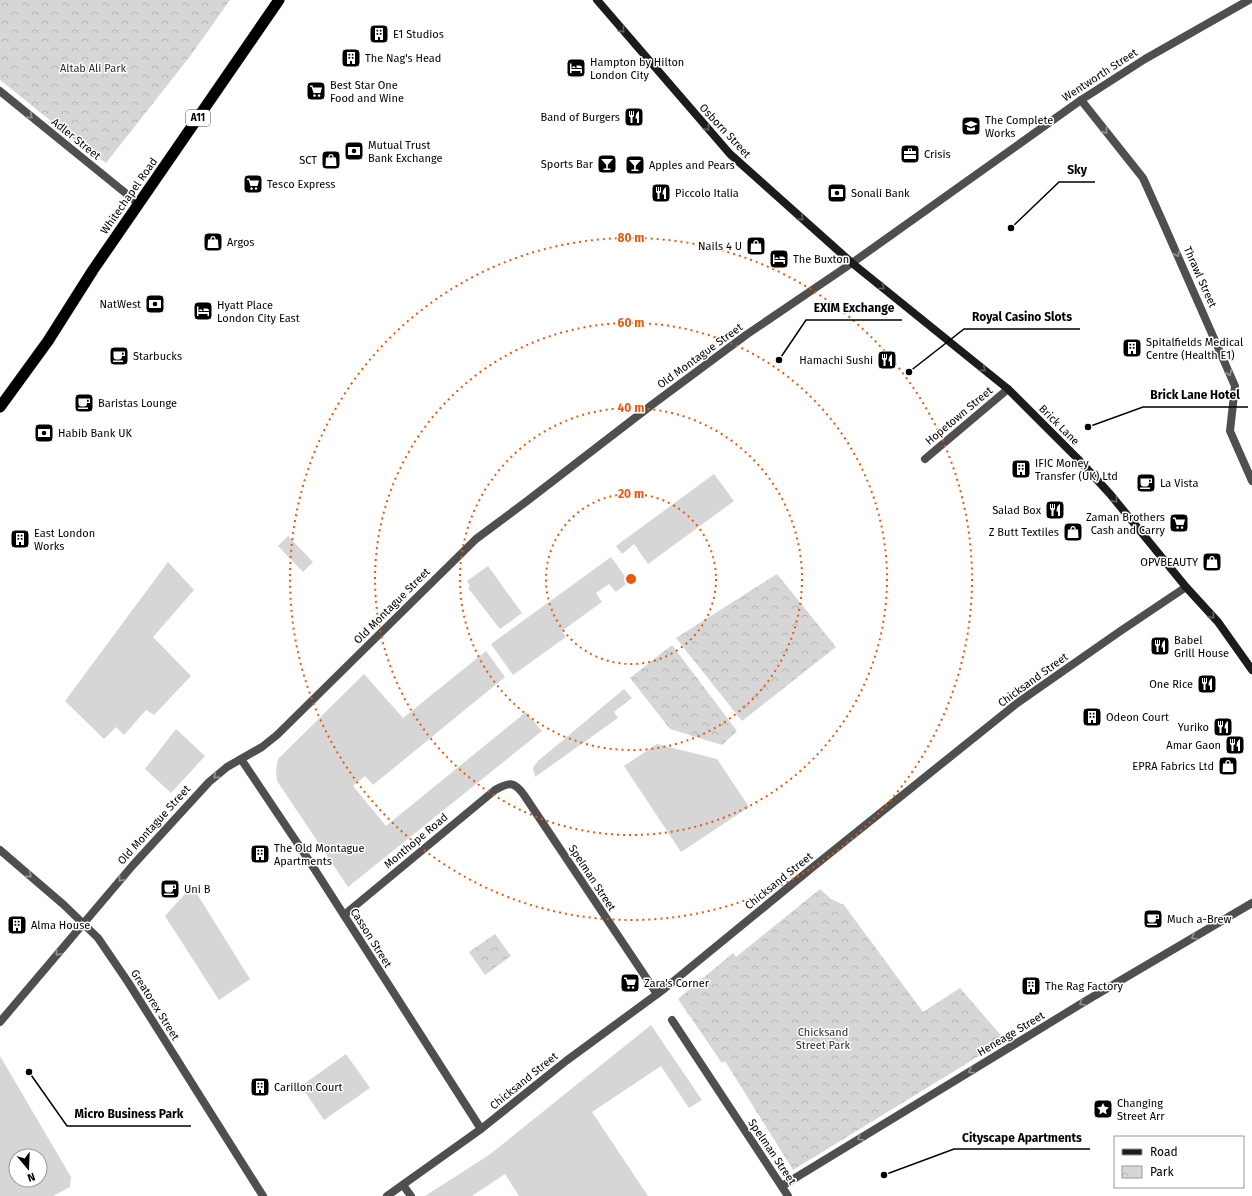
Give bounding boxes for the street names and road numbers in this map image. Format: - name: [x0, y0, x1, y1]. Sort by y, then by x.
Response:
- street label: Wentworth Street: [1060, 46, 1140, 104]
- street label: Osborn Street: [697, 101, 753, 161]
- road number: A11: [186, 110, 210, 126]
- street label: Adler Street: [49, 115, 103, 163]
- street label: Whitechapel Road: [98, 155, 160, 237]
- street label: Thrawl Street: [1181, 244, 1219, 310]
- street label: Old Montague Street: [655, 321, 745, 391]
- street label: Hopetown Street: [923, 384, 995, 448]
- street label: Brick Lane: [1036, 402, 1082, 448]
- street label: Old Montague Street: [351, 565, 433, 647]
- street label: Chicksand Street: [996, 650, 1071, 710]
- street label: Old Montague Street: [115, 783, 193, 867]
- street label: Monthope Road: [382, 811, 450, 871]
- street label: Spelman Street: [566, 842, 618, 914]
- street label: Chicksand Street: [743, 850, 815, 912]
- street label: Casson Street: [348, 906, 394, 970]
- street label: Greatorex Street: [128, 967, 182, 1043]
- street label: Heneage Street: [975, 1009, 1047, 1059]
- street label: Chicksand Street: [488, 1050, 560, 1112]
- street label: Spelman Street: [745, 1117, 799, 1187]

